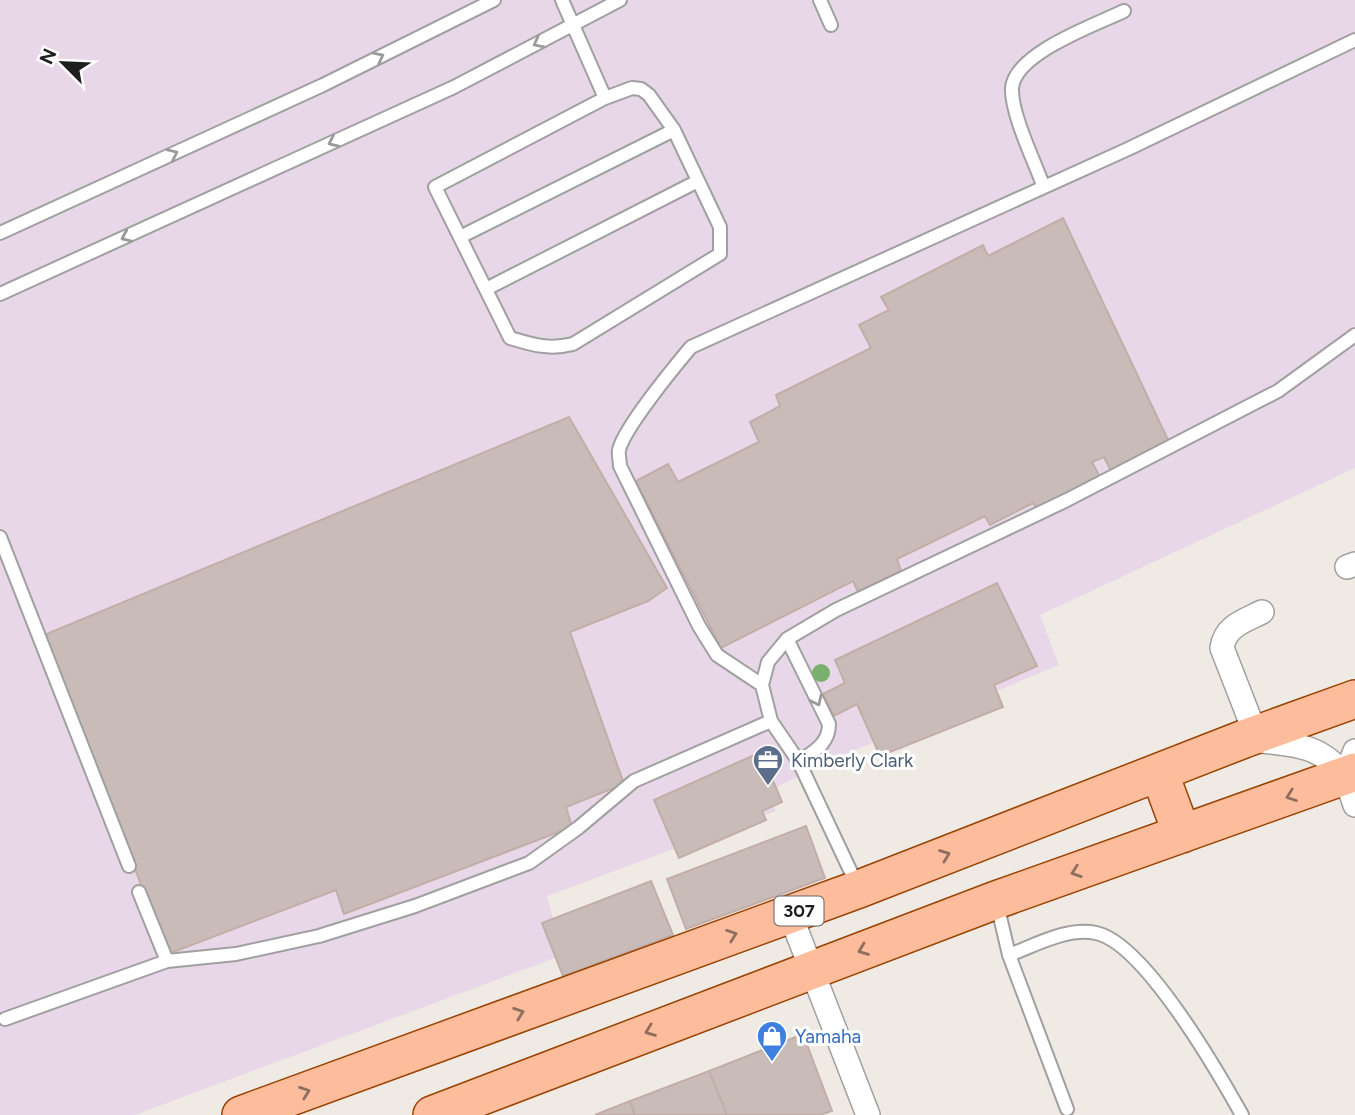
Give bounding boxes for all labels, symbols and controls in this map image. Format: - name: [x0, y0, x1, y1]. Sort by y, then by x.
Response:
- north arrow: [28, 28, 98, 98]
- one-way arrow: [533, 35, 545, 49]
- text: N: [34, 45, 61, 68]
- one-way arrow: [372, 51, 384, 65]
- one-way arrow: [328, 134, 341, 148]
- one-way arrow: [166, 148, 179, 162]
- one-way arrow: [121, 228, 134, 242]
- one-way arrow: [809, 694, 823, 706]
- office icon: Kimberly Clark: [751, 743, 785, 787]
- place label: Kimberly Clark: [791, 749, 914, 772]
- one-way arrow: [1285, 787, 1297, 801]
- one-way arrow: [939, 850, 951, 864]
- one-way arrow: [1071, 863, 1083, 877]
- road number: 307: [774, 896, 824, 926]
- one-way arrow: [726, 929, 738, 943]
- one-way arrow: [858, 942, 870, 956]
- one-way arrow: [512, 1008, 524, 1022]
- shop icon: Yamaha: [755, 1019, 789, 1063]
- one-way arrow: [645, 1023, 657, 1037]
- place label: Yamaha: [795, 1025, 861, 1048]
- one-way arrow: [299, 1086, 311, 1100]

